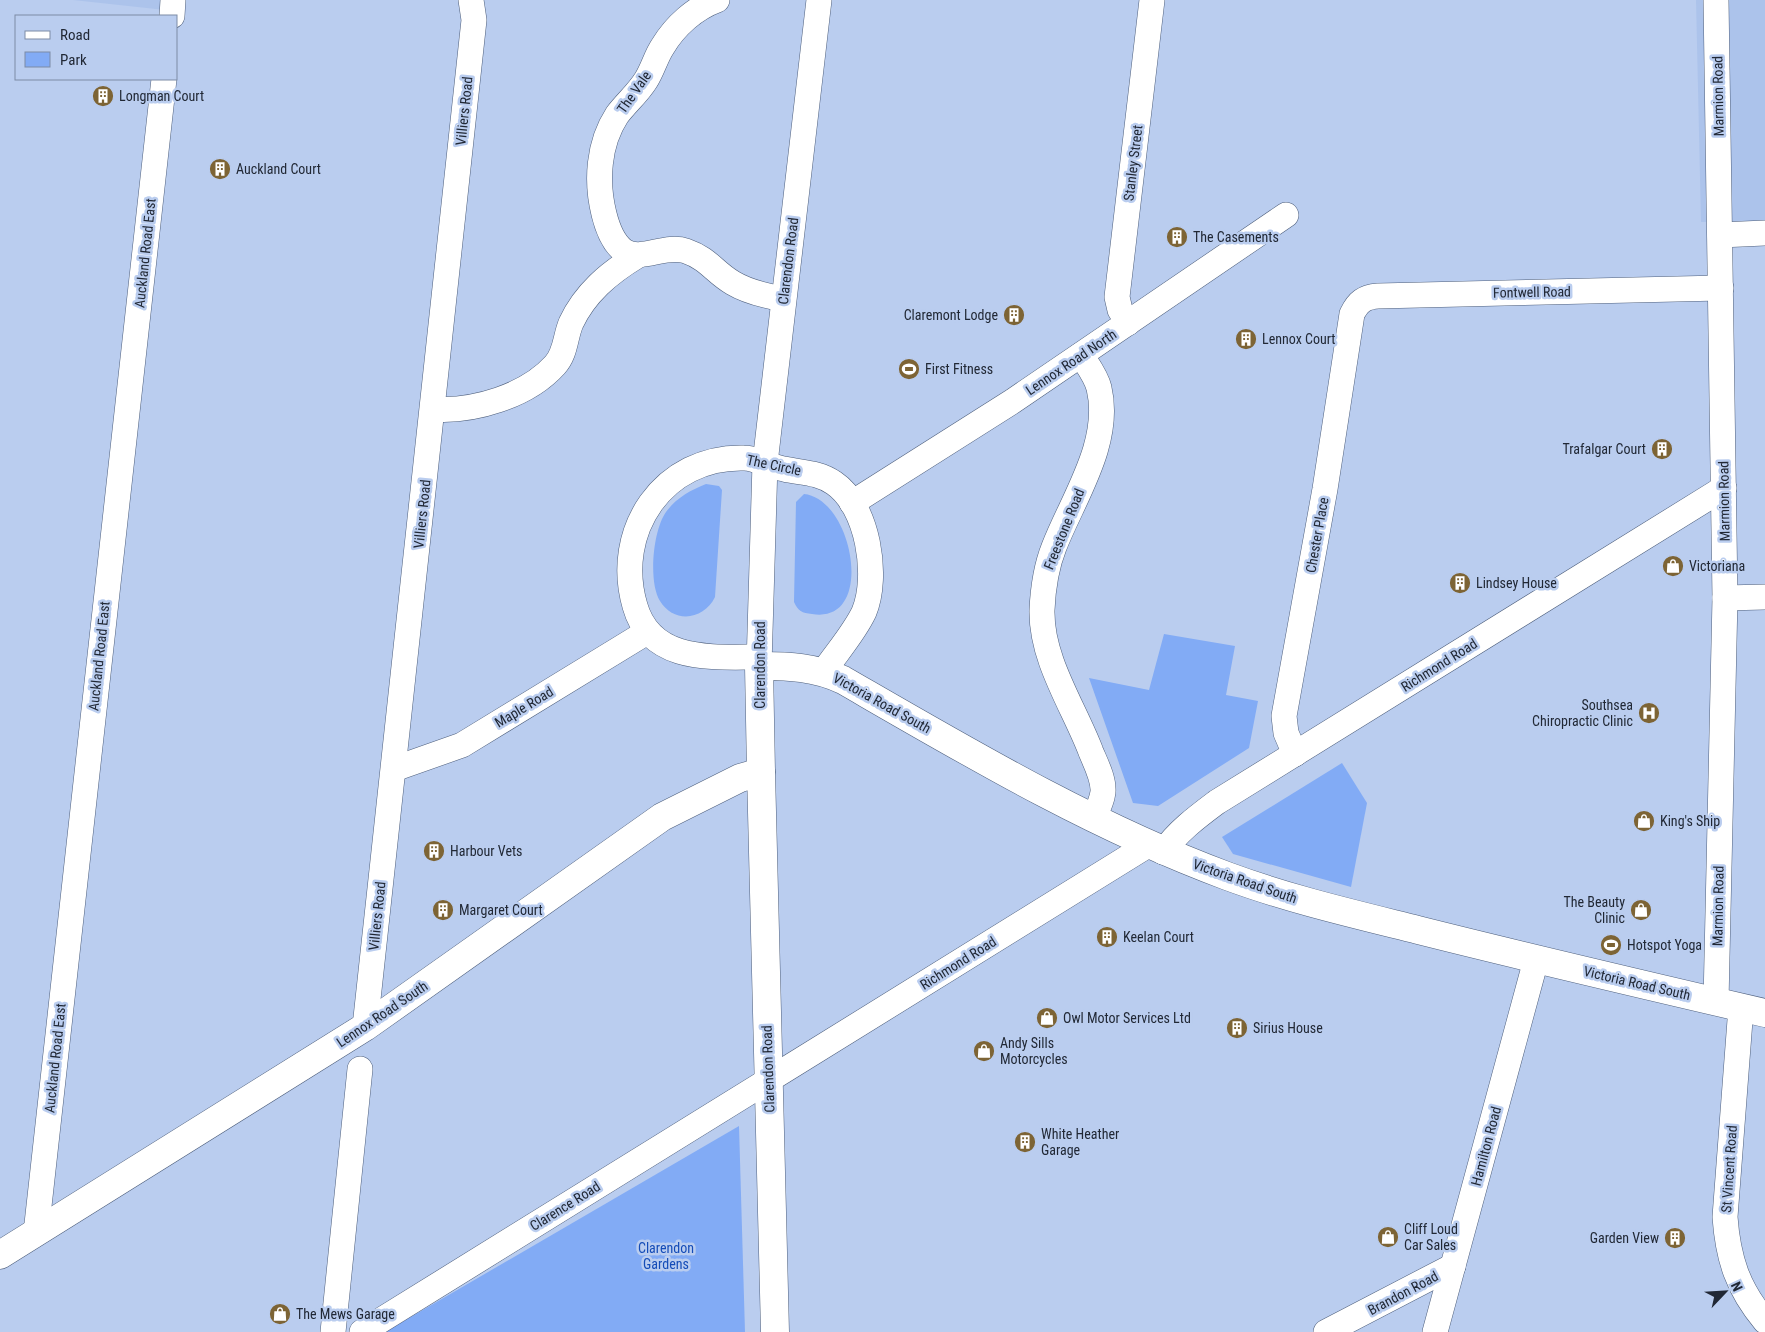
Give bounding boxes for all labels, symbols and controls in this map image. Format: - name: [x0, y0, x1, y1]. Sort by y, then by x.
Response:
- legend: [15, 15, 178, 80]
- text: Road: [60, 26, 90, 44]
- text: Park: [60, 51, 87, 69]
- street label: Marmion Road: [1709, 56, 1727, 136]
- street label: The Vale: [614, 67, 655, 116]
- street label: Villiers Road: [452, 76, 476, 146]
- building icon: Longman Court: [91, 84, 115, 108]
- place label: Longman Court: [119, 88, 204, 104]
- street label: Stanley Street: [1120, 124, 1146, 202]
- building icon: Auckland Court: [208, 157, 232, 181]
- place label: Auckland Court: [236, 161, 321, 177]
- street label: Auckland Road East: [131, 198, 159, 308]
- street label: Clarendon Road: [775, 217, 801, 305]
- building icon: The Casements: [1165, 225, 1189, 249]
- place label: The Casements: [1193, 229, 1279, 245]
- street label: Fontwell Road: [1493, 283, 1571, 301]
- building icon: Claremont Lodge: [1002, 303, 1026, 327]
- place label: Claremont Lodge: [904, 307, 998, 323]
- street label: Lennox Road North: [1023, 326, 1119, 398]
- building icon: Lennox Court: [1234, 327, 1258, 351]
- place label: Lennox Court: [1262, 331, 1336, 347]
- sports icon: First Fitness: [897, 357, 921, 381]
- place label: First Fitness: [925, 361, 993, 377]
- building icon: Trafalgar Court: [1650, 437, 1674, 461]
- place label: Trafalgar Court: [1563, 441, 1646, 457]
- street label: The Circle: [745, 451, 803, 479]
- street label: Marmion Road: [1715, 461, 1733, 541]
- street label: Villiers Road: [410, 479, 434, 549]
- street label: Freestone Road: [1040, 486, 1088, 572]
- street label: Chester Place: [1302, 495, 1332, 574]
- shop icon: Victoriana: [1661, 554, 1685, 578]
- place label: Victoriana: [1689, 558, 1745, 574]
- building icon: Lindsey House: [1448, 571, 1472, 595]
- place label: Lindsey House: [1476, 575, 1557, 591]
- street label: Auckland Road East: [85, 601, 113, 711]
- street label: Clarendon Road: [752, 621, 768, 709]
- street label: Richmond Road: [1398, 635, 1480, 695]
- street label: Victoria Road South: [830, 670, 934, 736]
- street label: Maple Road: [492, 683, 556, 731]
- place label: Southsea Chiropractic Clinic: [1532, 697, 1633, 729]
- hospital icon: Southsea Chiropractic Clinic: [1637, 701, 1661, 725]
- shop icon: King's Ship: [1632, 809, 1656, 833]
- place label: King's Ship: [1660, 813, 1720, 829]
- building icon: Harbour Vets: [422, 839, 446, 863]
- place label: Harbour Vets: [450, 843, 522, 859]
- street label: Victoria Road South: [1191, 856, 1299, 906]
- street label: Marmion Road: [1709, 866, 1727, 946]
- street label: Villiers Road: [365, 881, 389, 951]
- place label: The Beauty Clinic: [1564, 894, 1625, 926]
- building icon: Margaret Court: [431, 898, 455, 922]
- shop icon: The Beauty Clinic: [1629, 898, 1653, 922]
- place label: Margaret Court: [459, 902, 543, 918]
- building icon: Keelan Court: [1095, 925, 1119, 949]
- place label: Keelan Court: [1123, 929, 1194, 945]
- street label: Richmond Road: [917, 933, 999, 993]
- sports icon: Hotspot Yoga: [1599, 933, 1623, 957]
- place label: Hotspot Yoga: [1627, 937, 1702, 953]
- street label: Victoria Road South: [1582, 963, 1692, 1003]
- street label: Lennox Road South: [333, 978, 431, 1050]
- street label: Auckland Road East: [41, 1003, 69, 1113]
- shop icon: Owl Motor Services Ltd: [1035, 1006, 1059, 1030]
- place label: Owl Motor Services Ltd: [1063, 1010, 1191, 1026]
- building icon: Sirius House: [1225, 1016, 1249, 1040]
- place label: Sirius House: [1253, 1020, 1323, 1036]
- street label: Clarendon Road: [758, 1025, 778, 1113]
- place label: Andy Sills Motorcycles: [1000, 1035, 1068, 1067]
- shop icon: Andy Sills Motorcycles: [972, 1039, 996, 1063]
- street label: Hamilton Road: [1468, 1105, 1504, 1187]
- street label: St Vincent Road: [1718, 1125, 1740, 1213]
- place label: White Heather Garage: [1041, 1126, 1119, 1158]
- building icon: White Heather Garage: [1013, 1130, 1037, 1154]
- street label: Clarence Road: [527, 1178, 603, 1234]
- place label: Cliff Loud Car Sales: [1404, 1221, 1458, 1253]
- shop icon: Cliff Loud Car Sales: [1376, 1225, 1400, 1249]
- building icon: Garden View: [1663, 1226, 1687, 1250]
- place label: Garden View: [1590, 1230, 1659, 1246]
- park label: Clarendon Gardens: [638, 1240, 694, 1272]
- north arrow: [1700, 1267, 1750, 1317]
- street label: Brandon Road: [1365, 1268, 1441, 1318]
- text: N: [1728, 1279, 1746, 1294]
- shop icon: The Mews Garage: [268, 1302, 292, 1326]
- place label: The Mews Garage: [296, 1306, 395, 1322]

